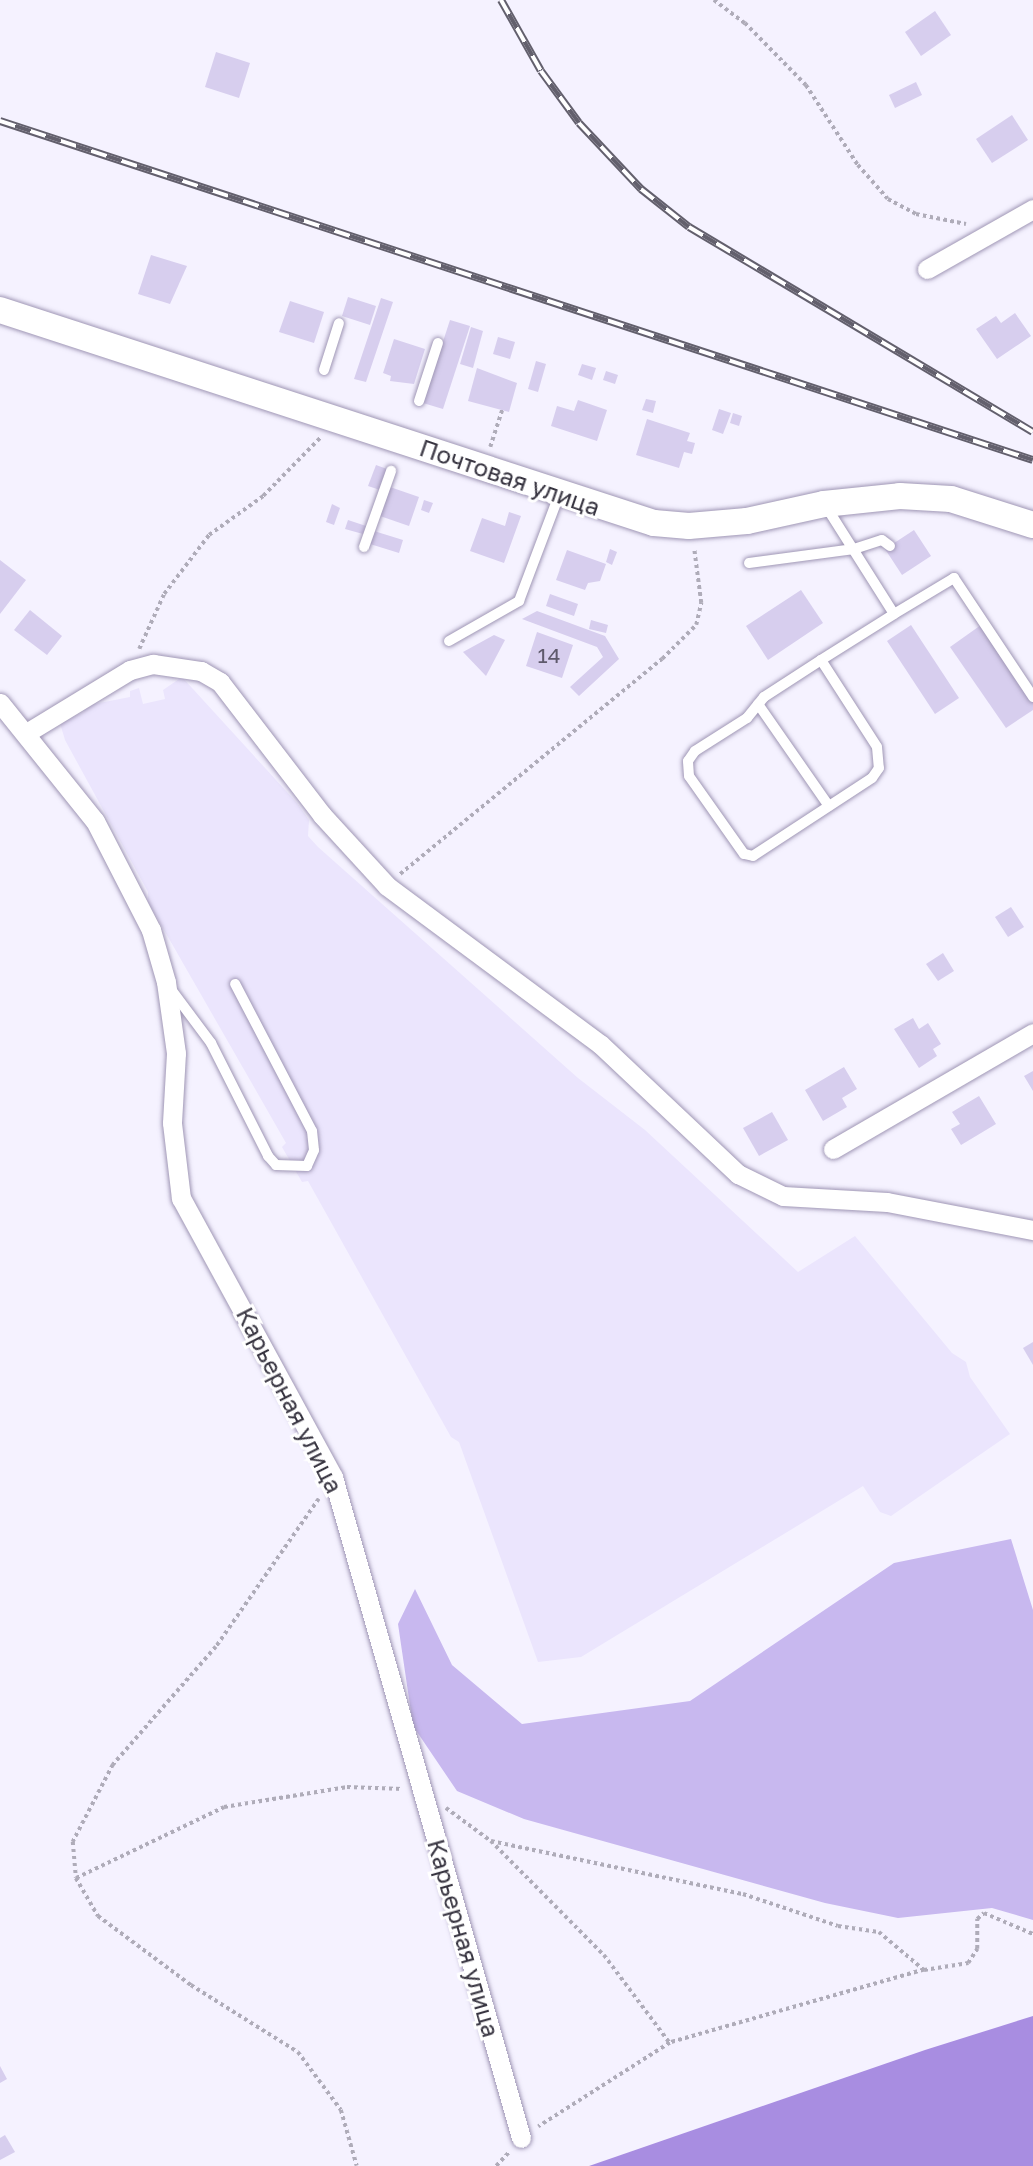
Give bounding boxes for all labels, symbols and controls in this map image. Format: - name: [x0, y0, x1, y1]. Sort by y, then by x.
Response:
- street label: Почтовая улица: [416, 433, 604, 521]
- house number: 14: [538, 642, 560, 668]
- street label: Карьерная улица: [231, 1302, 349, 1498]
- street label: Карьерная улица: [422, 1836, 506, 2040]

